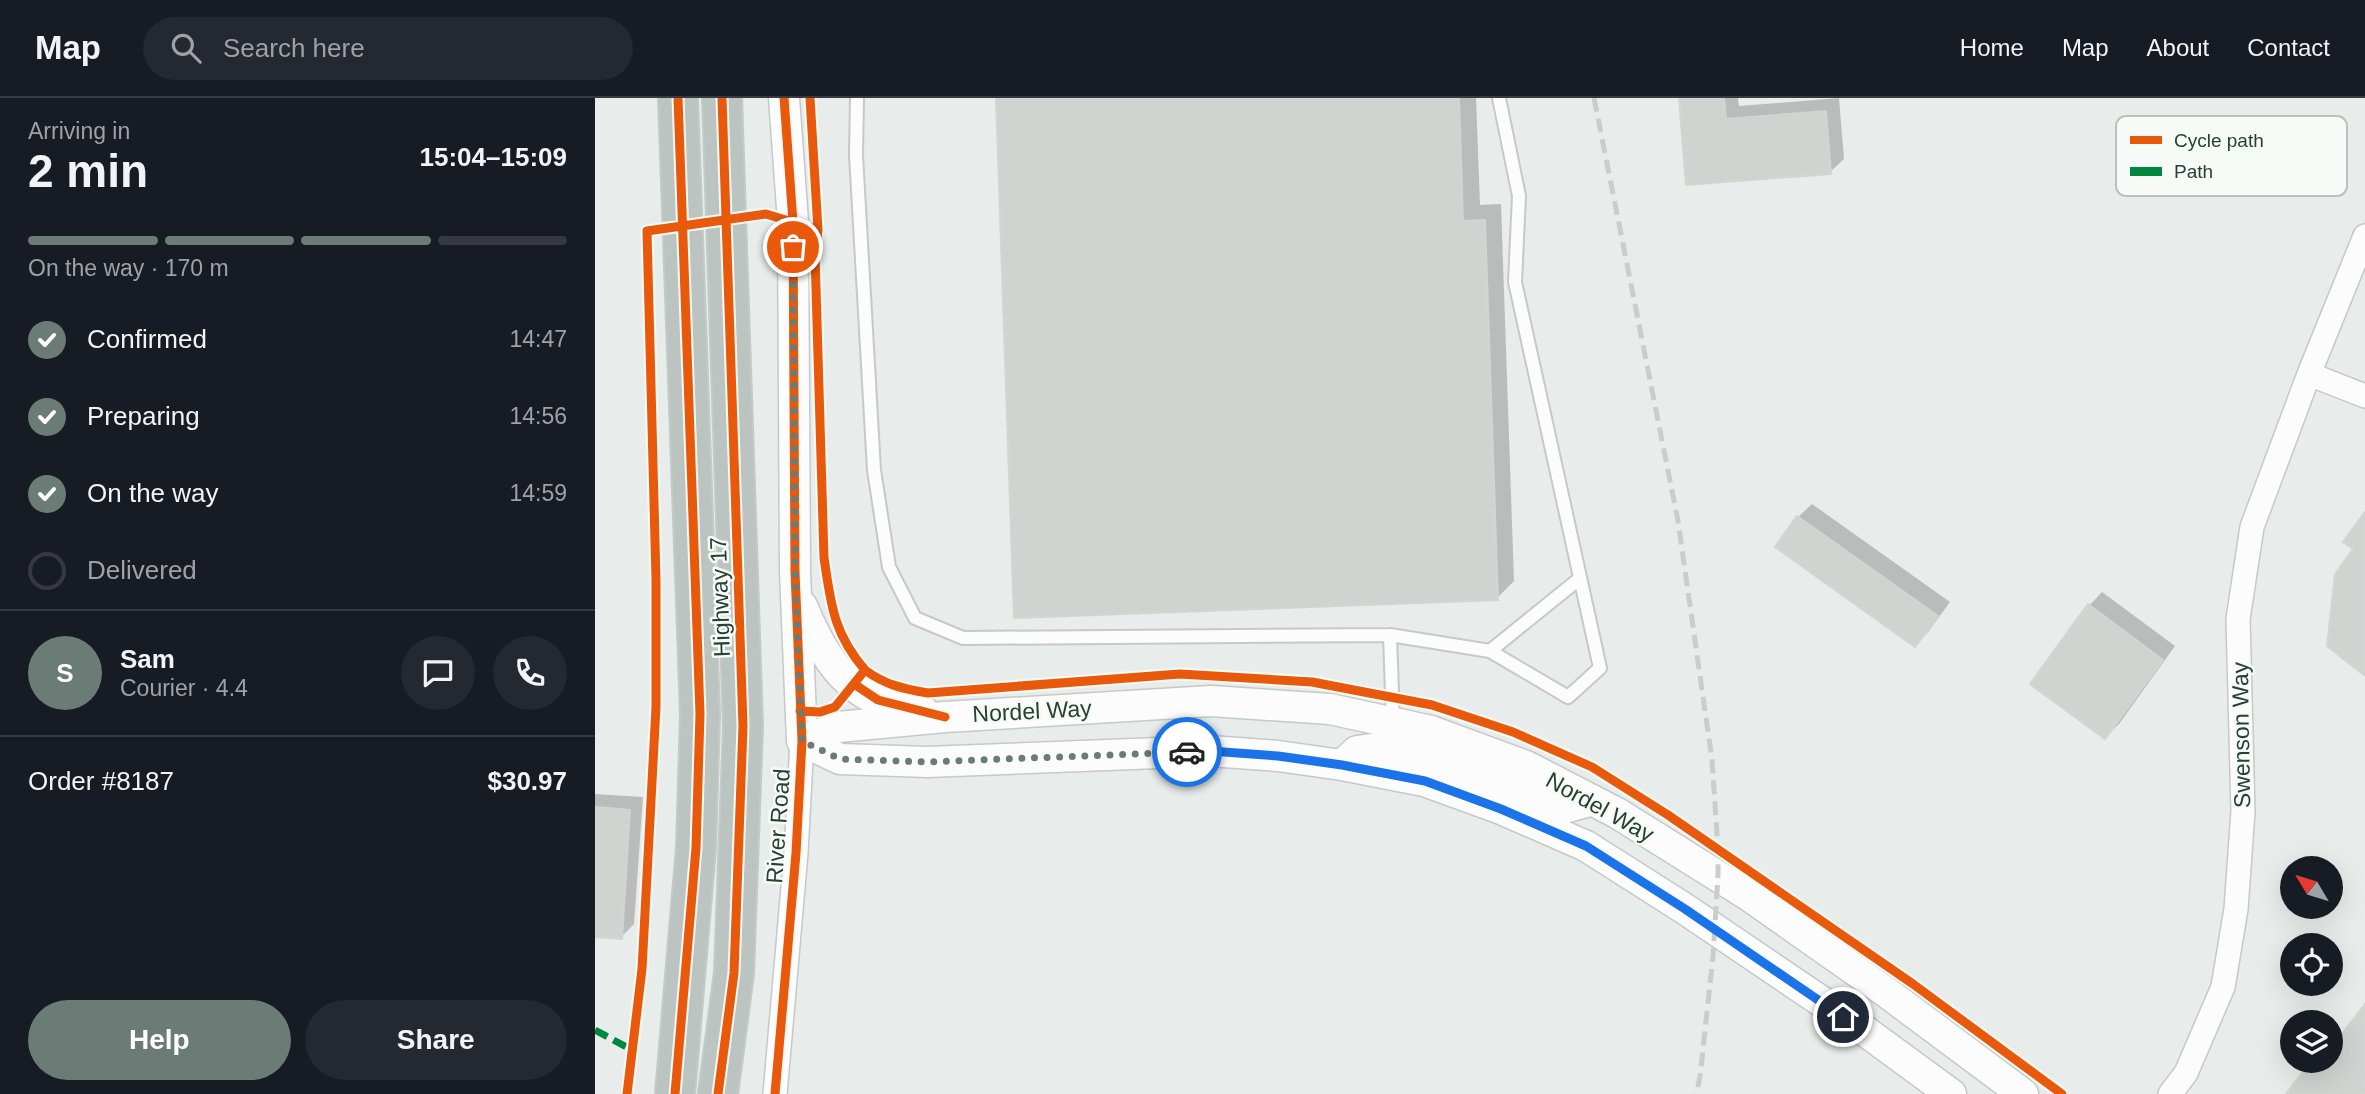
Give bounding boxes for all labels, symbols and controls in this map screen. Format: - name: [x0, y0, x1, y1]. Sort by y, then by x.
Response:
- search box: [143, 17, 633, 80]
- text: Map: [35, 29, 101, 66]
- icon: search: [167, 29, 205, 67]
- text: Search here: [223, 33, 365, 63]
- text: Home: [1960, 34, 2024, 61]
- text: Map: [2062, 34, 2109, 61]
- text: About: [2147, 34, 2209, 61]
- text: Contact: [2247, 34, 2330, 61]
- legend: [2116, 116, 2347, 196]
- text: Arriving in: [28, 118, 130, 144]
- text: Cycle path: [2174, 130, 2264, 151]
- text: 15:04–15:09: [420, 142, 567, 172]
- text: 2 min: [28, 145, 148, 197]
- text: Path: [2174, 161, 2213, 182]
- pin: [763, 217, 823, 277]
- icon: bag: [774, 228, 812, 266]
- text: On the way · 170 m: [28, 255, 229, 281]
- icon: check: [28, 321, 66, 359]
- text: Confirmed: [87, 324, 207, 354]
- text: 14:47: [509, 326, 567, 352]
- icon: check: [28, 398, 66, 436]
- text: Preparing: [87, 401, 200, 431]
- text: 14:56: [509, 403, 567, 429]
- icon: check: [28, 475, 66, 513]
- text: On the way: [87, 478, 219, 508]
- text: 14:59: [509, 480, 567, 506]
- street label: Highway 17: [705, 536, 735, 658]
- text: Delivered: [87, 555, 197, 585]
- button: chat: [401, 636, 475, 710]
- button: phone: [493, 636, 567, 710]
- text: Sam: [120, 644, 175, 674]
- text: S: [56, 658, 74, 688]
- street label: Swenson Way: [2227, 661, 2255, 808]
- text: Courier · 4.4: [120, 675, 248, 701]
- street label: Nordel Way: [972, 695, 1093, 727]
- courier: [1152, 717, 1222, 787]
- icon: car: [1168, 733, 1206, 771]
- text: Order #8187: [28, 766, 174, 796]
- text: $30.97: [487, 766, 567, 796]
- street label: Nordel Way: [1542, 767, 1659, 848]
- street label: River Road: [761, 768, 795, 884]
- north arrow: [2280, 856, 2343, 919]
- map controls: [2280, 856, 2343, 1073]
- button: locate: [2280, 933, 2343, 996]
- pin: [1813, 987, 1873, 1047]
- icon: home: [1824, 998, 1862, 1036]
- button: Help: [28, 1000, 291, 1080]
- button: Share: [305, 1000, 567, 1080]
- button: layers: [2280, 1010, 2343, 1073]

